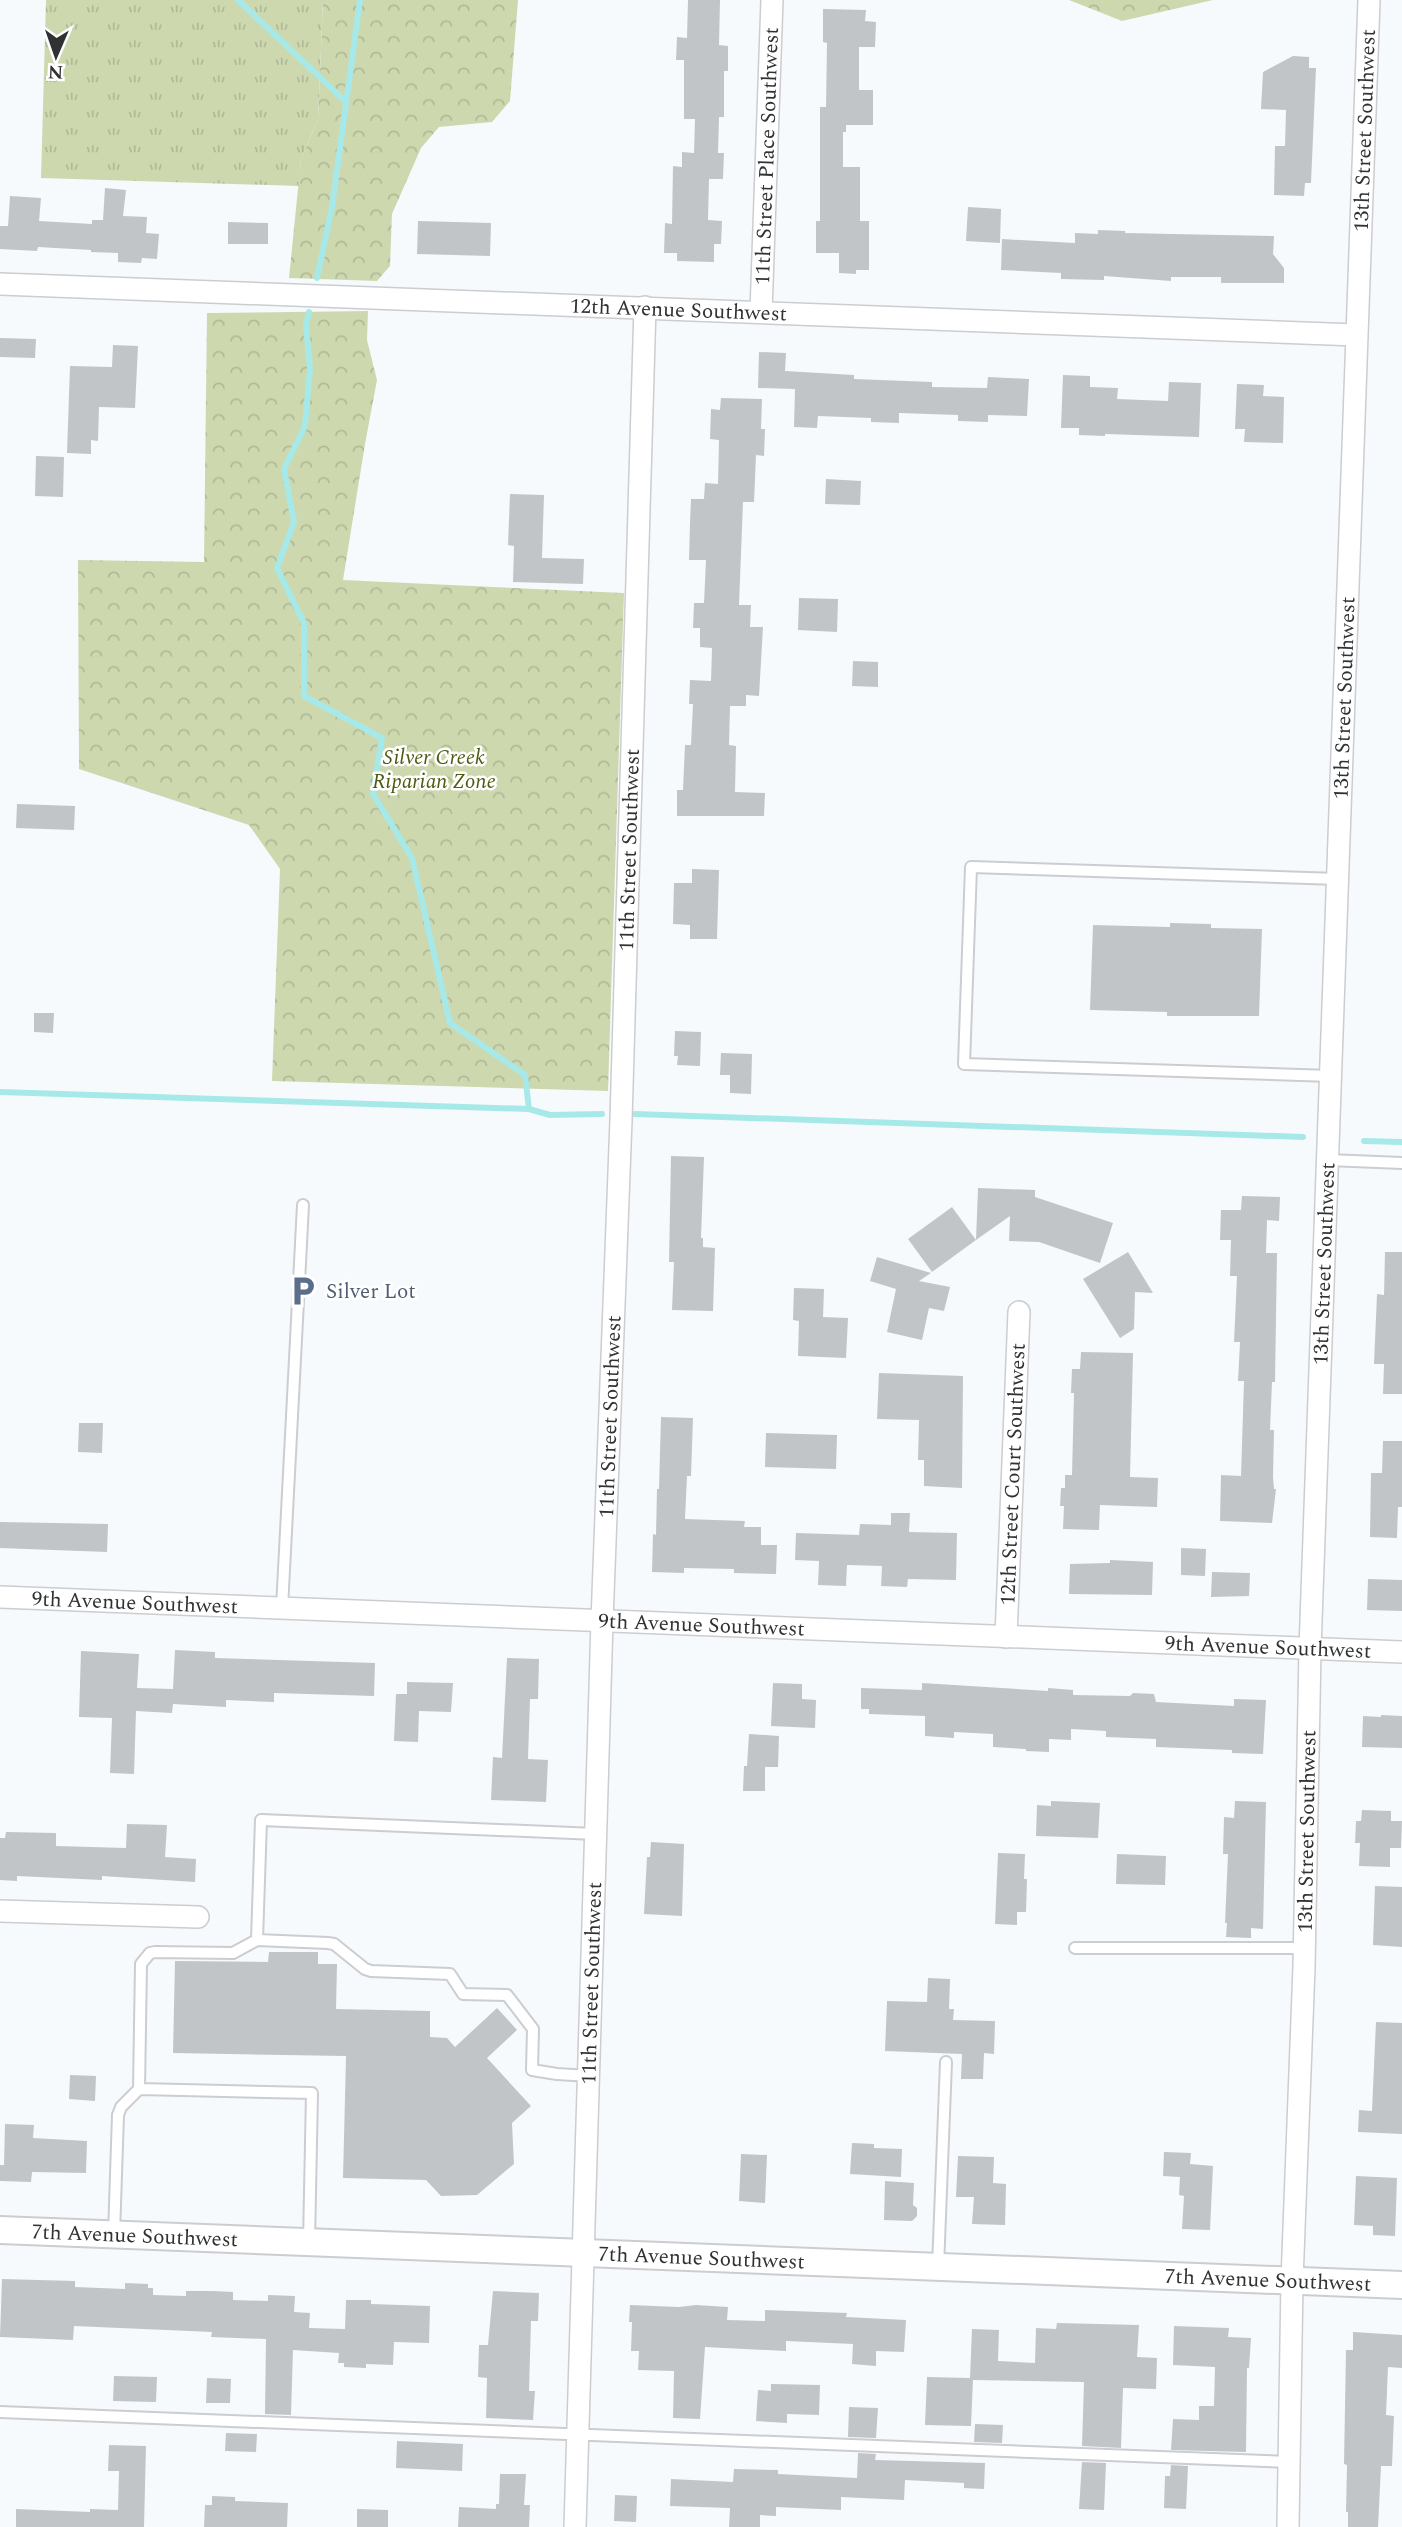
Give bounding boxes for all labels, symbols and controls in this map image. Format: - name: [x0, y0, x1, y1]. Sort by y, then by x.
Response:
- north arrow: [21, 21, 91, 91]
- street label: 11th Street Place Southwest: [747, 27, 788, 286]
- street label: 13th Street Southwest: [1346, 28, 1385, 232]
- text: N: [47, 57, 64, 86]
- street label: 12th Avenue Southwest: [569, 290, 788, 331]
- street label: 13th Street Southwest: [1325, 596, 1365, 800]
- park label: Silver Creek Riparian Zone: [372, 742, 496, 798]
- street label: 11th Street Southwest: [611, 748, 649, 952]
- street label: 13th Street Southwest: [1305, 1162, 1344, 1366]
- parking icon: Silver Lot: [286, 1274, 320, 1308]
- place label: Silver Lot: [326, 1276, 416, 1308]
- street label: 11th Street Southwest: [591, 1315, 631, 1519]
- street label: 12th Street Court Southwest: [992, 1343, 1035, 1606]
- street label: 9th Avenue Southwest: [31, 1583, 239, 1623]
- street label: 9th Avenue Southwest: [598, 1605, 805, 1646]
- street label: 9th Avenue Southwest: [1164, 1628, 1372, 1668]
- street label: 13th Street Southwest: [1290, 1730, 1325, 1933]
- street label: 11th Street Southwest: [573, 1881, 611, 2085]
- street label: 7th Avenue Southwest: [31, 2216, 239, 2256]
- street label: 7th Avenue Southwest: [598, 2238, 805, 2279]
- street label: 7th Avenue Southwest: [1164, 2261, 1372, 2301]

